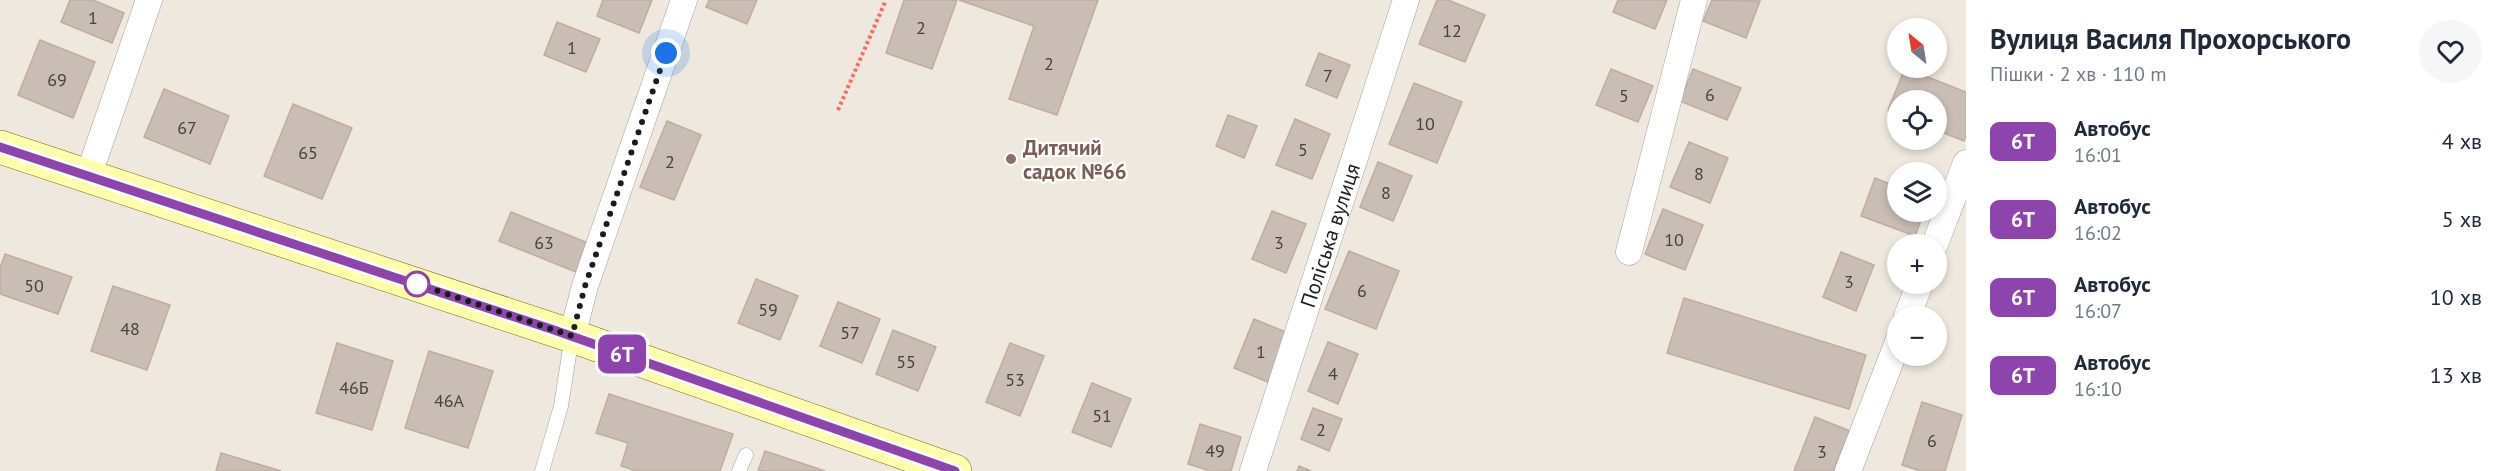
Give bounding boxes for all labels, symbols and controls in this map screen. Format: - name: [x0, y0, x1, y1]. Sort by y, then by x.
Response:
- house number: 1: [88, 6, 98, 29]
- house number: 2: [916, 16, 926, 39]
- north arrow: [1887, 18, 1947, 78]
- map controls: [1887, 18, 1947, 366]
- house number: 12: [1442, 19, 1462, 42]
- text: Вулиця Василя Прохорського: [1990, 20, 2351, 57]
- button: heart: [2419, 20, 2482, 83]
- house number: 1: [567, 36, 577, 59]
- your location: [651, 38, 681, 68]
- house number: 2: [1044, 52, 1054, 75]
- text: Пішки · 2 хв · 110 m: [1990, 61, 2167, 87]
- house number: 7: [1323, 64, 1333, 87]
- house number: 69: [47, 68, 67, 91]
- house number: 6: [1705, 83, 1715, 106]
- house number: 5: [1619, 84, 1629, 107]
- button: locate: [1887, 90, 1947, 150]
- house number: 10: [1415, 112, 1435, 135]
- text: Автобус: [2074, 114, 2151, 142]
- house number: 67: [177, 116, 197, 139]
- text: 4 хв: [2442, 127, 2482, 155]
- text: 6Т: [2011, 128, 2035, 155]
- place label: Дитячий садок №66: [1023, 134, 1127, 185]
- house number: 5: [1298, 138, 1308, 161]
- house number: 65: [298, 141, 318, 164]
- text: 16:01: [2074, 142, 2122, 168]
- house number: 2: [665, 150, 675, 173]
- marker: Дитячий садок №66: [1004, 152, 1018, 166]
- street label: Поліська вулиця: [1294, 160, 1366, 311]
- house number: 8: [1694, 162, 1704, 185]
- button: layers: [1887, 162, 1947, 222]
- house number: 8: [1381, 181, 1391, 204]
- text: Автобус: [2074, 192, 2151, 220]
- text: 5 хв: [2442, 205, 2482, 233]
- text: 6Т: [2011, 206, 2035, 233]
- text: 16:02: [2074, 220, 2122, 246]
- house number: 10: [1664, 228, 1684, 251]
- house number: 63: [534, 231, 554, 254]
- house number: 3: [1274, 231, 1284, 254]
- button: +: [1887, 234, 1947, 294]
- house number: 3: [1844, 270, 1854, 293]
- text: Автобус: [2074, 270, 2151, 298]
- unlabelled marker: [404, 271, 430, 297]
- house number: 50: [24, 274, 44, 297]
- house number: 6: [1357, 279, 1367, 302]
- text: 10 хв: [2430, 283, 2482, 311]
- text: 6Т: [2011, 284, 2035, 311]
- house number: 59: [758, 298, 778, 321]
- text: 16:07: [2074, 298, 2122, 324]
- button: −: [1887, 306, 1947, 366]
- house number: 48: [120, 317, 140, 340]
- house number: 57: [840, 321, 860, 344]
- line badge: 6Т: [595, 334, 649, 374]
- house number: 1: [1256, 340, 1266, 363]
- text: 6Т: [610, 341, 634, 368]
- text: Автобус: [2074, 348, 2151, 376]
- house number: 55: [896, 350, 916, 373]
- text: 13 хв: [2430, 361, 2482, 389]
- house number: 4: [1328, 362, 1338, 385]
- text: 6Т: [2011, 362, 2035, 389]
- house number: 53: [1005, 368, 1025, 391]
- house number: 46Б: [339, 376, 369, 399]
- text: 16:10: [2074, 376, 2122, 402]
- house number: 46А: [434, 389, 465, 412]
- house number: 51: [1092, 404, 1112, 427]
- house number: 2: [1316, 418, 1326, 441]
- house number: 6: [1927, 429, 1937, 452]
- house number: 49: [1205, 439, 1225, 462]
- house number: 3: [1817, 440, 1827, 463]

